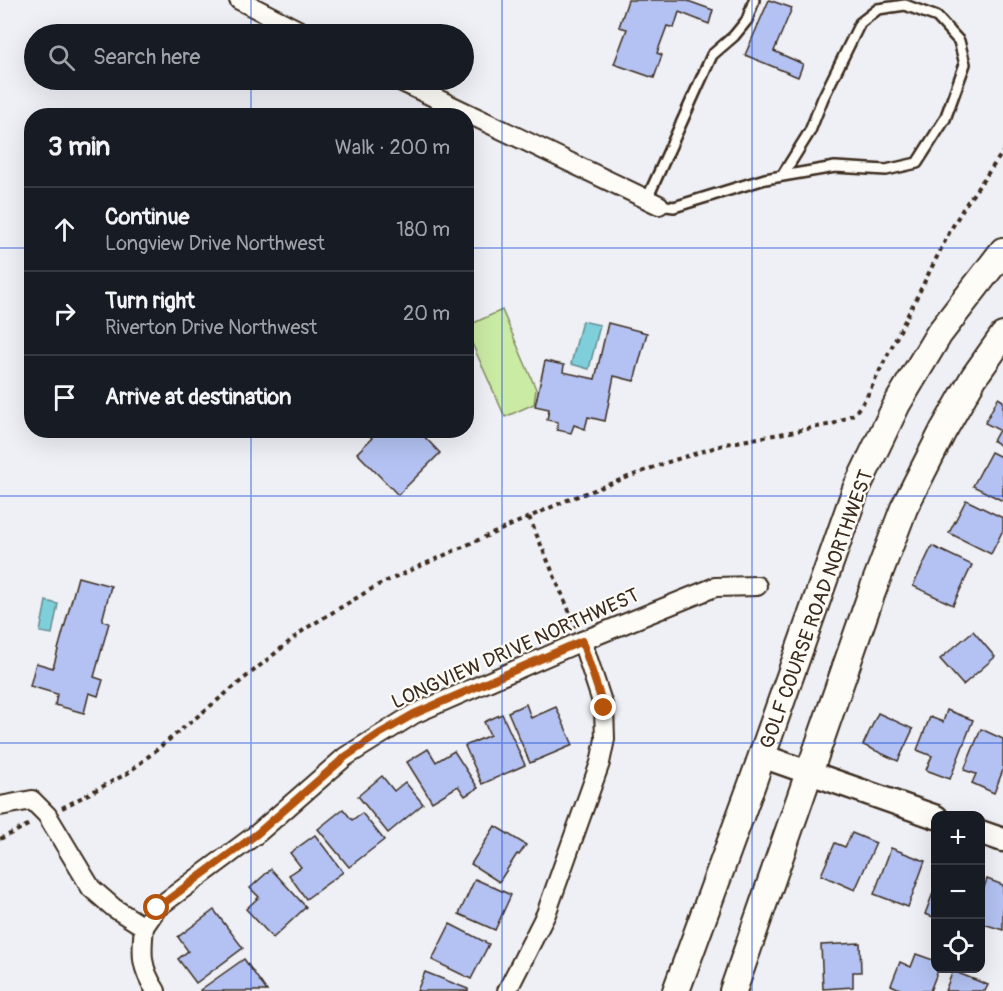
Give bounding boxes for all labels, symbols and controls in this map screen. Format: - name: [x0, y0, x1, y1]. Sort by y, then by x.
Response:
- search box: [24, 24, 474, 90]
- icon: search: [45, 41, 78, 74]
- text: Search here: [93, 43, 200, 71]
- text: 3 min: [48, 131, 110, 163]
- text: Walk · 200 m: [335, 135, 450, 160]
- text: Continue: [105, 203, 189, 231]
- icon: ahead: [48, 213, 81, 246]
- text: 180 m: [396, 217, 450, 242]
- text: Longview Drive Northwest: [105, 231, 325, 256]
- text: Turn right: [105, 287, 195, 315]
- icon: right: [48, 297, 81, 330]
- text: 20 m: [403, 301, 450, 326]
- text: Riverton Drive Northwest: [105, 315, 317, 340]
- icon: arrive: [48, 381, 81, 414]
- text: Arrive at destination: [105, 383, 291, 411]
- street label: GOLF COURSE ROAD NORTHWEST: [754, 466, 879, 752]
- street label: LONGVIEW DRIVE NORTHWEST: [387, 582, 643, 714]
- route end: [590, 694, 616, 720]
- map controls: [931, 811, 985, 973]
- button: +: [931, 811, 985, 865]
- button: −: [931, 865, 985, 919]
- route start: [143, 894, 169, 920]
- button: locate: [931, 919, 985, 973]

